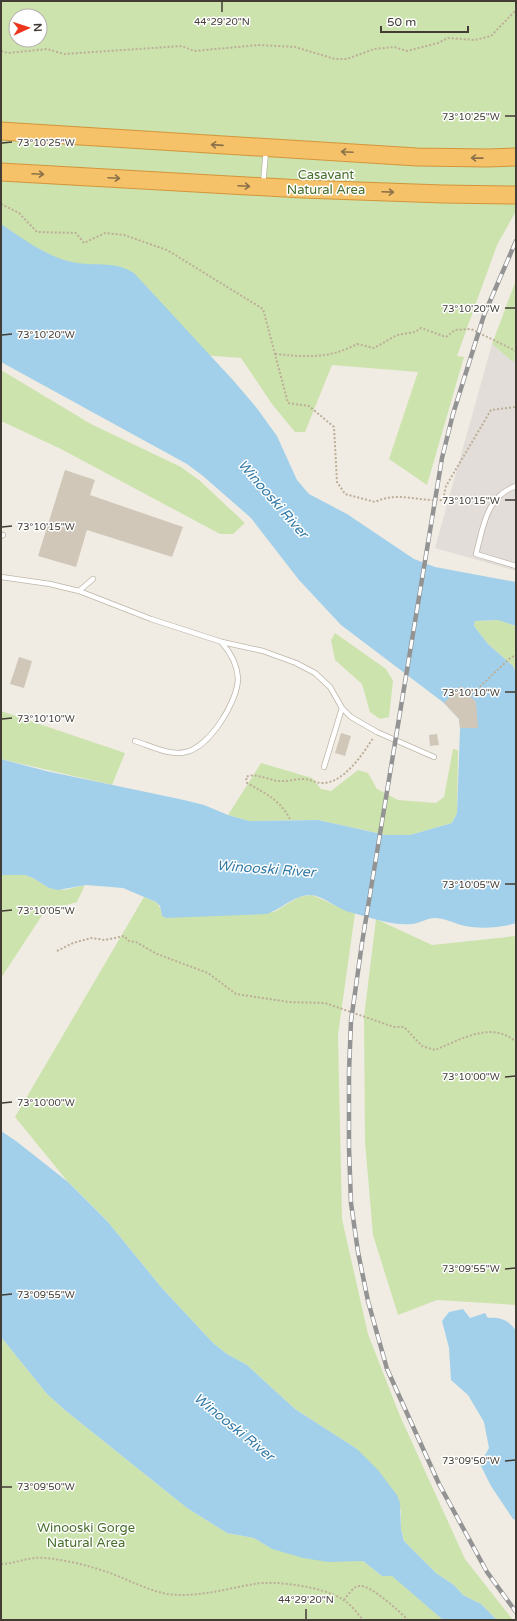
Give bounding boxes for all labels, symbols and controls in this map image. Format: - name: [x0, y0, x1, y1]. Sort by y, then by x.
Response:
- north arrow: [8, 8, 48, 48]
- scale bar: [381, 8, 468, 34]
- text: 50 m: [387, 15, 416, 29]
- text: 44°29'20"N: [194, 16, 250, 28]
- text: N: [31, 23, 44, 32]
- text: 73°10'25"W: [442, 111, 500, 123]
- text: 73°10'25"W: [17, 137, 75, 149]
- one-way arrow: [211, 142, 224, 149]
- one-way arrow: [341, 148, 354, 156]
- one-way arrow: [471, 154, 484, 162]
- park label: Casavant Natural Area: [287, 167, 365, 198]
- one-way arrow: [31, 170, 44, 177]
- one-way arrow: [107, 174, 120, 182]
- one-way arrow: [237, 182, 250, 189]
- one-way arrow: [381, 189, 394, 196]
- text: 73°10'20"W: [442, 303, 500, 315]
- text: 73°10'20"W: [17, 329, 75, 341]
- water label: Winooski River: [234, 456, 313, 543]
- text: 73°10'15"W: [442, 495, 500, 507]
- text: 73°10'15"W: [17, 521, 75, 533]
- text: 73°10'10"W: [442, 687, 500, 699]
- text: 73°10'10"W: [17, 713, 75, 725]
- water label: Winooski River: [216, 857, 317, 881]
- text: 73°10'05"W: [442, 879, 500, 891]
- text: 73°10'05"W: [17, 905, 75, 917]
- text: 73°10'00"W: [442, 1071, 500, 1083]
- text: 73°10'00"W: [17, 1097, 75, 1109]
- text: 73°09'55"W: [442, 1263, 500, 1275]
- text: 73°09'55"W: [17, 1289, 75, 1301]
- water label: Winooski River: [190, 1389, 279, 1466]
- text: 73°09'50"W: [442, 1455, 500, 1467]
- text: 73°09'50"W: [17, 1481, 75, 1493]
- park label: Winooski Gorge Natural Area: [37, 1520, 135, 1551]
- text: 44°29'20"N: [278, 1594, 334, 1606]

